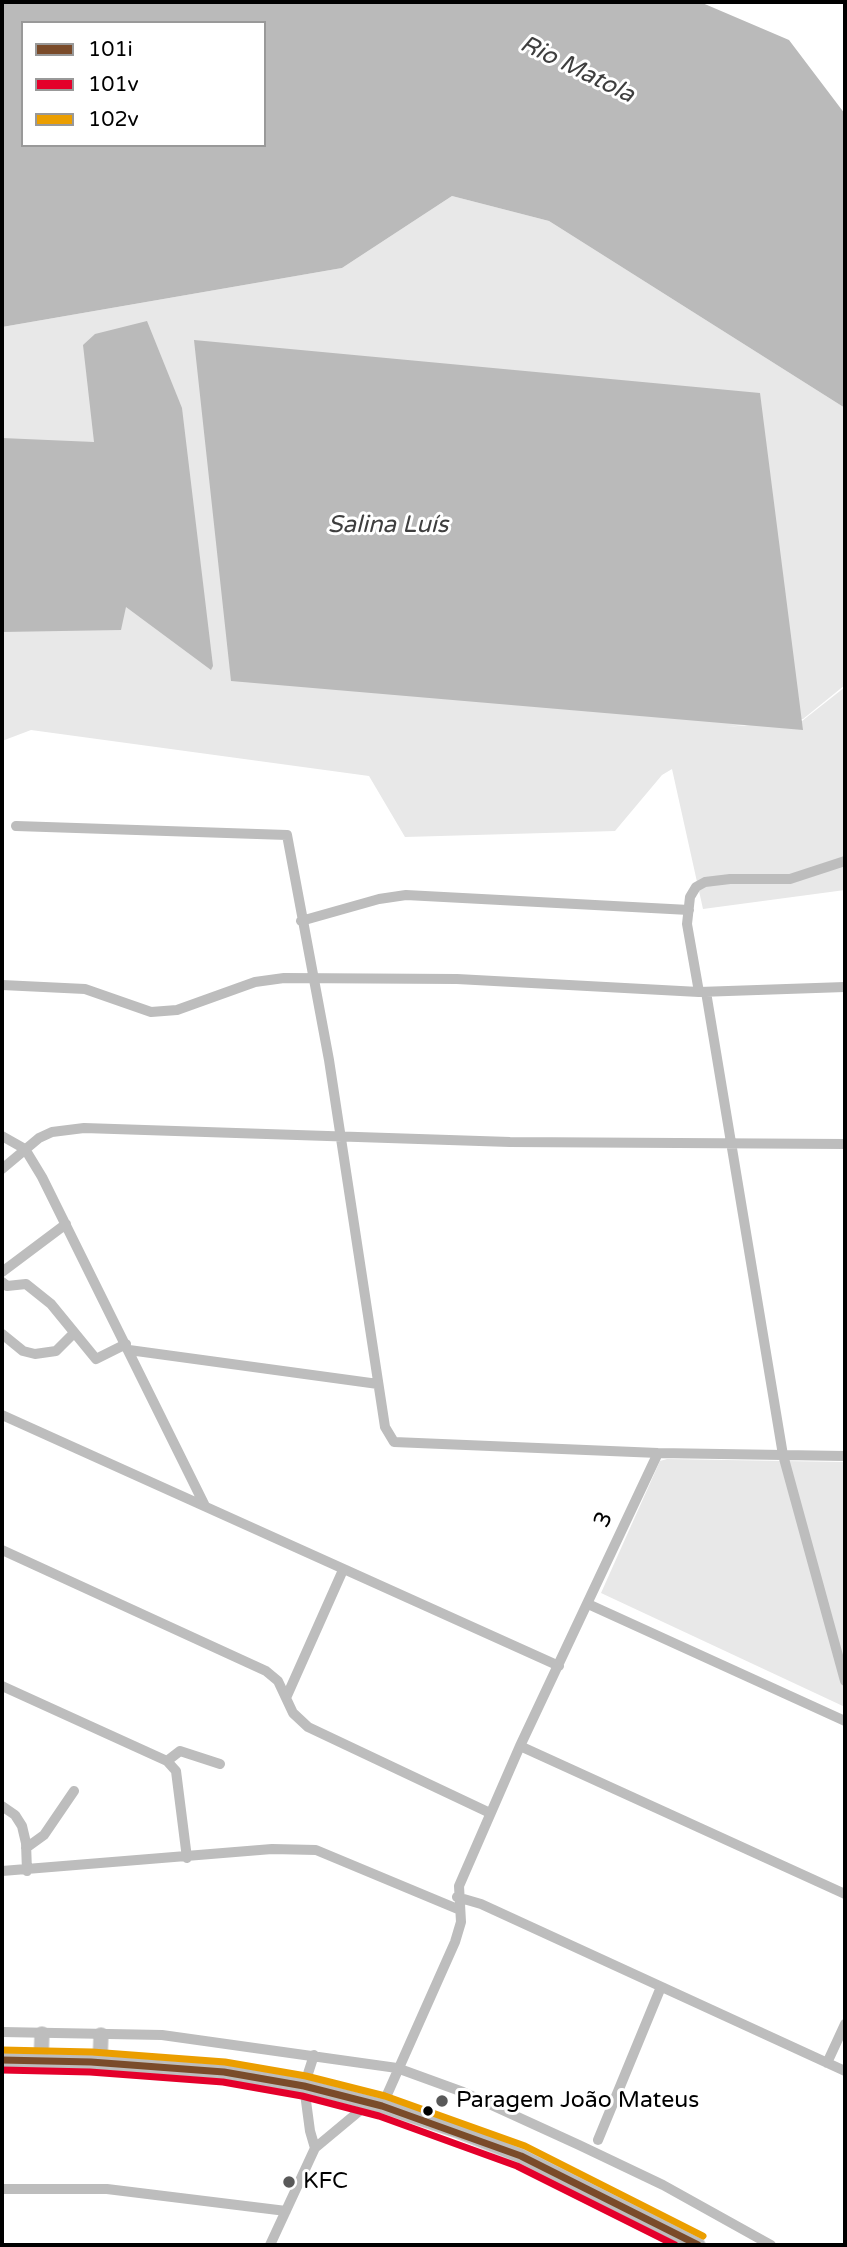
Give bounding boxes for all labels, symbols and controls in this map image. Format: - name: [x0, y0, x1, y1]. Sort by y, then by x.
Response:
- legend: [21, 21, 266, 147]
- water label: Rio Matola: [515, 30, 639, 110]
- text: 101i: [88, 37, 133, 62]
- text: 101v: [88, 72, 139, 97]
- text: 102v: [88, 107, 139, 132]
- water label: Salina Luís: [328, 512, 448, 540]
- street label: 3: [588, 1508, 620, 1532]
- place label: Paragem João Mateus: [456, 2087, 699, 2115]
- marker: Paragem João Mateus: [434, 2093, 450, 2109]
- unlabelled marker: [421, 2104, 435, 2118]
- place label: KFC: [303, 2168, 348, 2196]
- marker: KFC: [281, 2174, 297, 2190]

